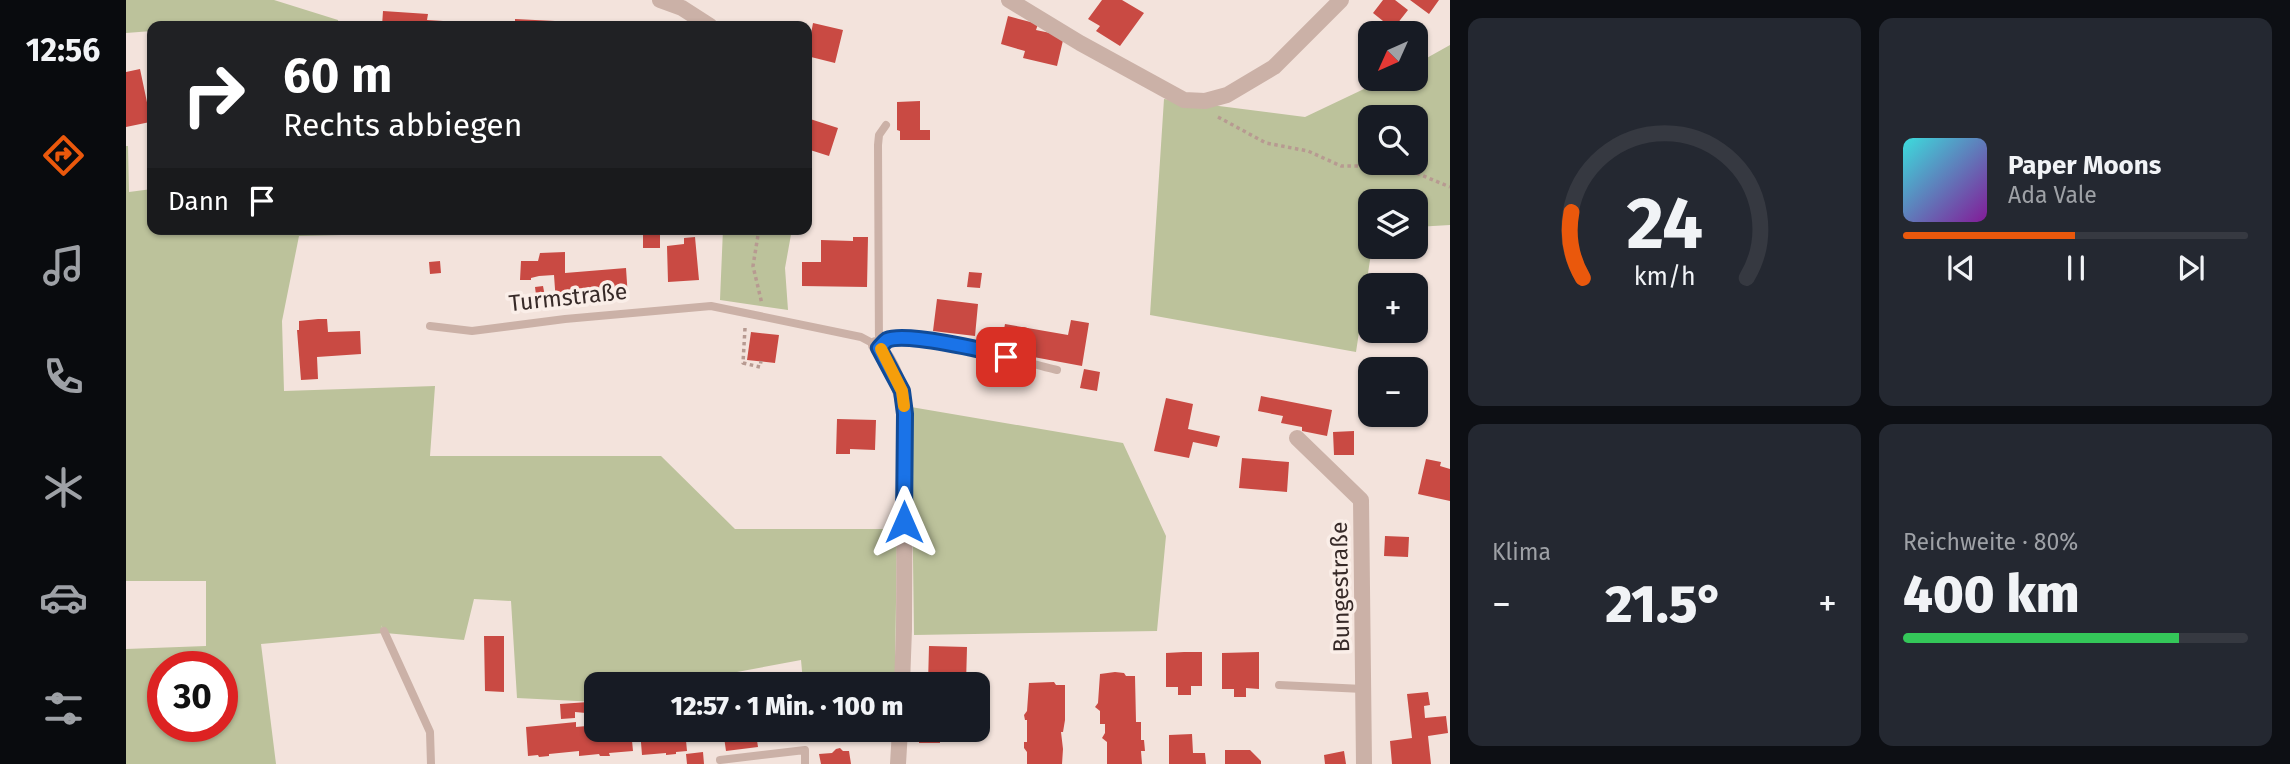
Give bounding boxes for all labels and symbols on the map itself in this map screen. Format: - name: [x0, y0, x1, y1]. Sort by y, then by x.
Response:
- north arrow: [1358, 21, 1428, 91]
- street label: Turmstraße: [507, 277, 629, 317]
- pin: [976, 327, 1036, 387]
- position arrow: [867, 485, 941, 559]
- street label: Bungestraße: [1325, 521, 1355, 653]
- speed limit sign: 30: [147, 651, 238, 742]

